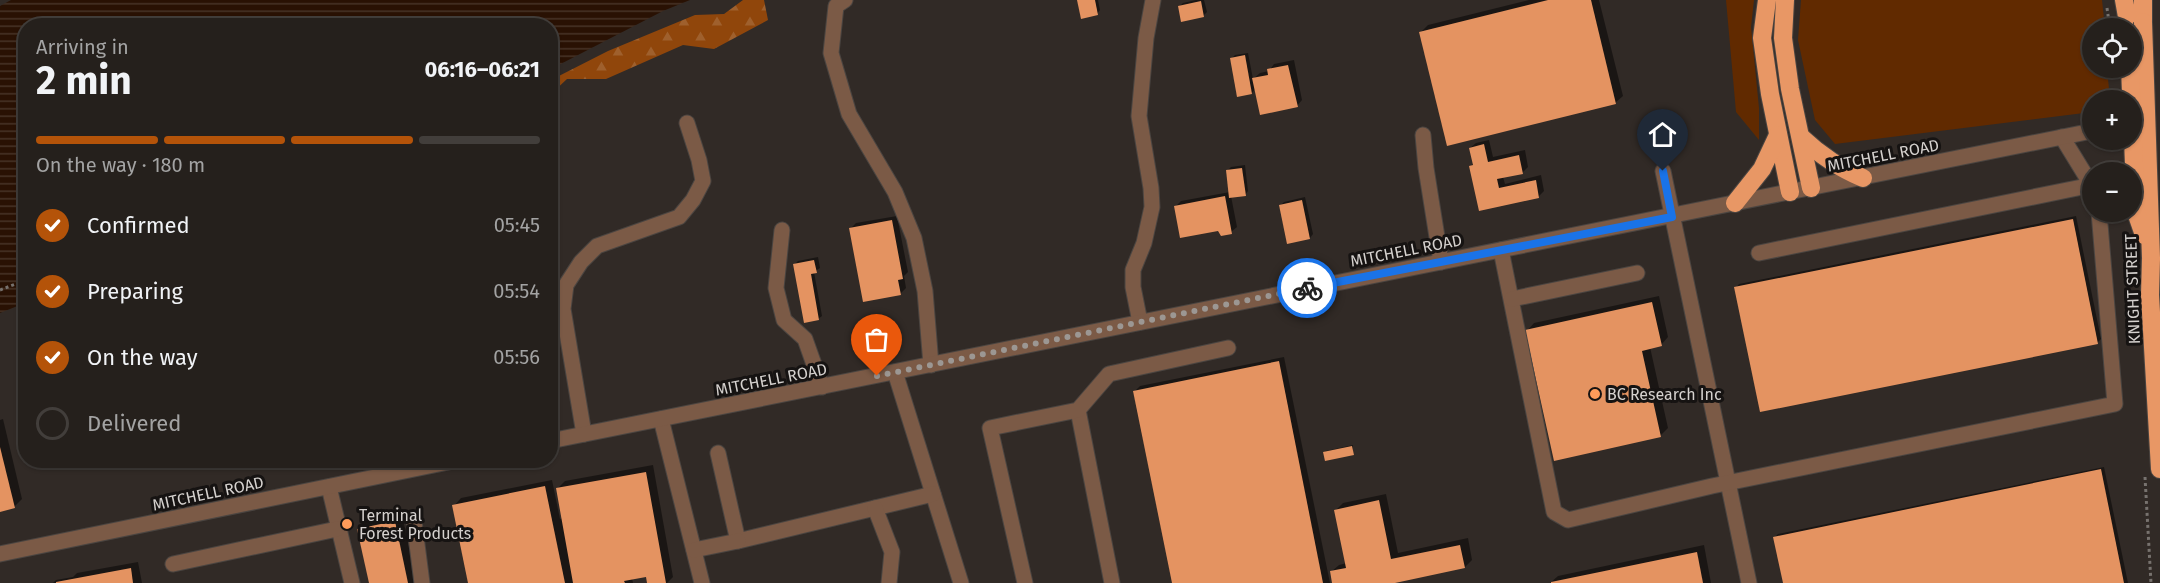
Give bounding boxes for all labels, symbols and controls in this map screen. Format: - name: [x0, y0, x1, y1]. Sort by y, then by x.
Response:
- map controls: [2082, 18, 2142, 222]
- button: locate: [2082, 18, 2142, 78]
- text: Arriving in: [36, 35, 129, 59]
- text: 06:16–06:21: [424, 56, 540, 83]
- text: 2 min: [36, 58, 132, 104]
- button: +: [2082, 90, 2142, 150]
- pin: [1637, 109, 1688, 171]
- icon: home: [1646, 118, 1679, 151]
- street label: MITCHELL ROAD: [1826, 135, 1941, 176]
- text: On the way · 180 m: [36, 153, 205, 177]
- button: −: [2082, 162, 2142, 222]
- icon: check: [36, 209, 69, 242]
- text: Confirmed: [87, 212, 190, 239]
- text: 05:45: [494, 213, 540, 237]
- street label: MITCHELL ROAD: [1349, 230, 1464, 271]
- street label: KNIGHT STREET: [2121, 233, 2144, 344]
- courier: [1277, 258, 1337, 318]
- icon: bike: [1291, 272, 1324, 305]
- icon: check: [36, 275, 69, 308]
- text: Preparing: [87, 278, 183, 305]
- text: 05:54: [493, 279, 540, 303]
- pin: [851, 314, 902, 376]
- icon: bag: [860, 323, 893, 356]
- icon: check: [36, 341, 69, 374]
- text: On the way: [87, 344, 198, 371]
- text: 05:56: [493, 345, 540, 369]
- street label: MITCHELL ROAD: [714, 359, 829, 400]
- place label: BC Research Inc: [1607, 385, 1722, 404]
- marker: BC Research Inc: [1588, 387, 1602, 401]
- text: Delivered: [87, 410, 182, 437]
- street label: MITCHELL ROAD: [151, 472, 266, 515]
- place label: Terminal Forest Products: [359, 506, 471, 543]
- marker: Terminal Forest Products: [340, 517, 354, 531]

